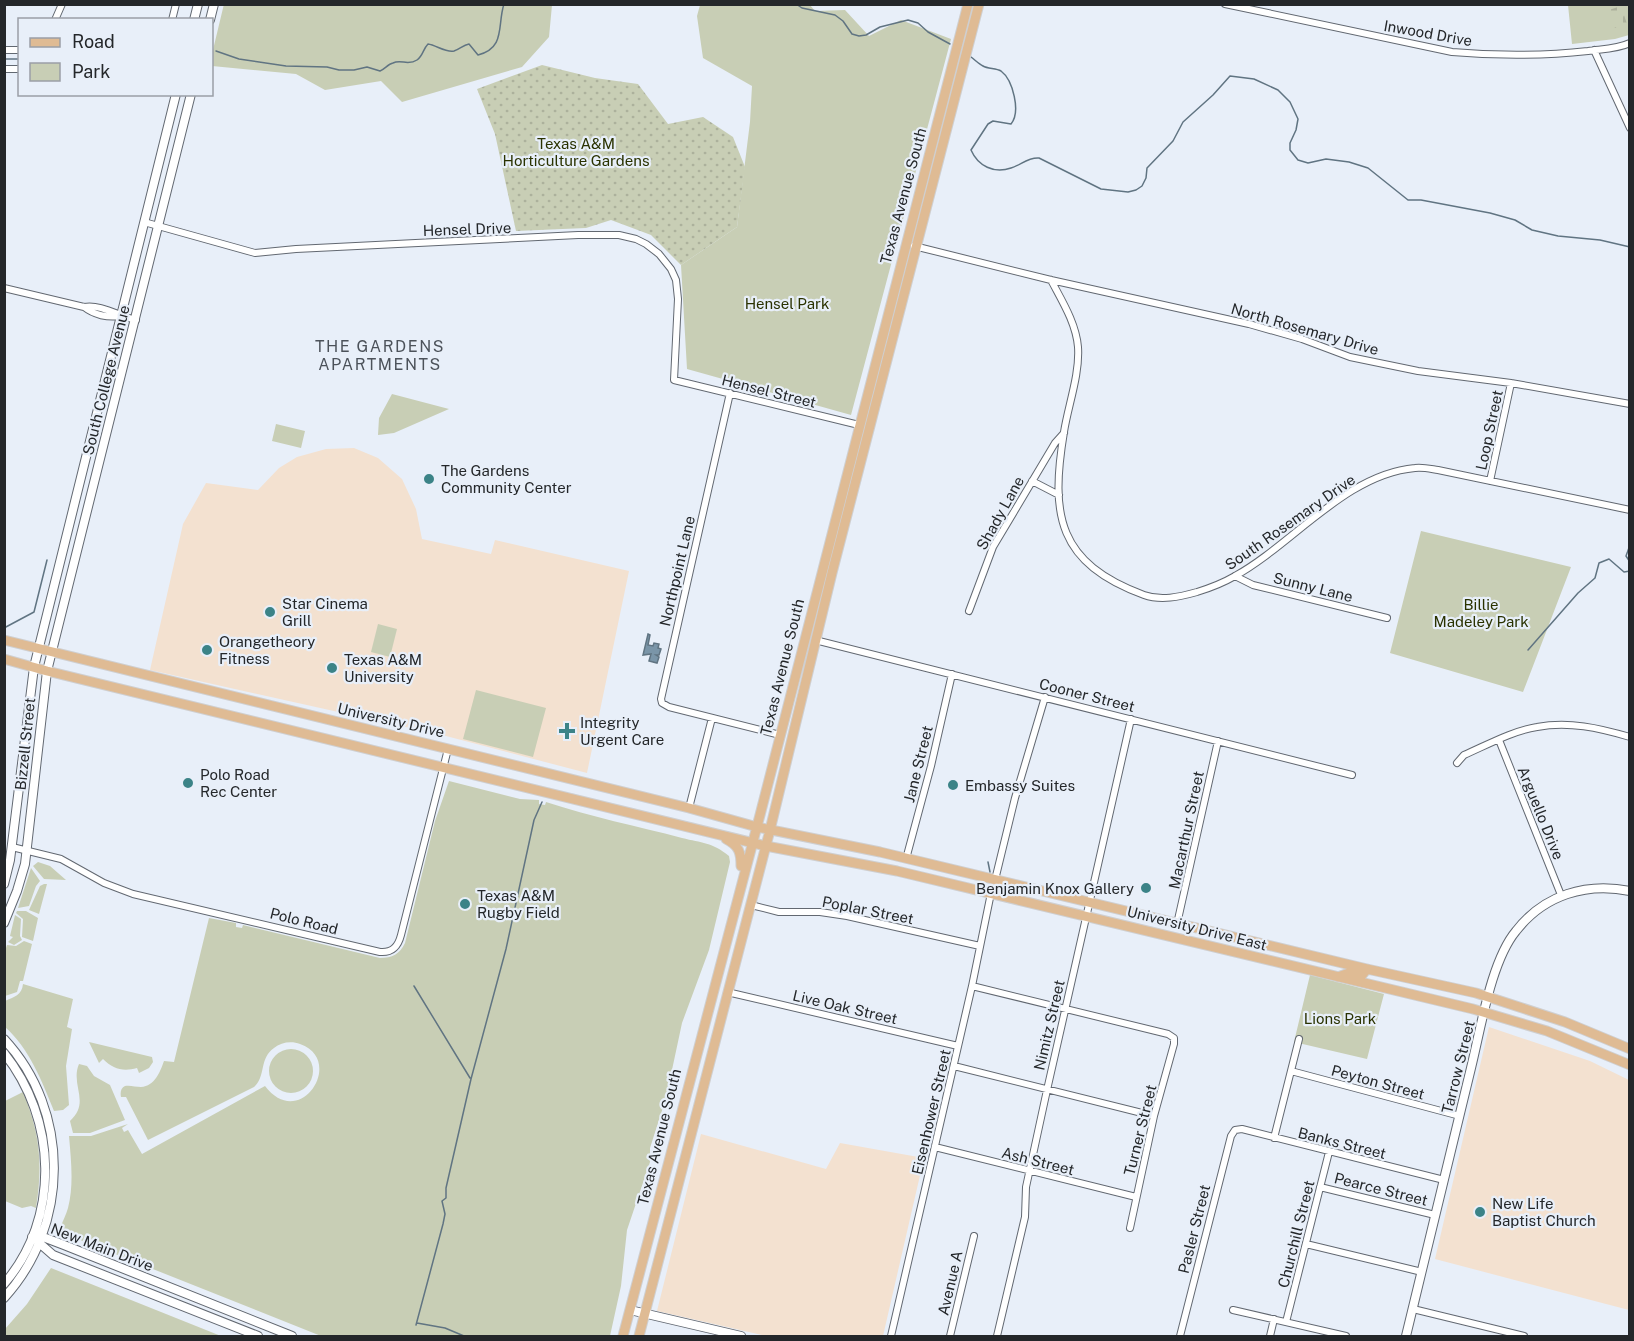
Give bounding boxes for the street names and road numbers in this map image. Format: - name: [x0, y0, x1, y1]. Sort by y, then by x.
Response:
- street label: Inwood Drive: [1382, 17, 1474, 49]
- street label: Texas Avenue South: [877, 126, 929, 266]
- street label: Hensel Drive: [422, 219, 512, 239]
- street label: North Rosemary Drive: [1229, 300, 1381, 358]
- street label: South College Avenue: [79, 303, 133, 457]
- street label: Hensel Street: [720, 371, 818, 411]
- street label: Loop Street: [1472, 388, 1506, 472]
- street label: South Rosemary Drive: [1222, 471, 1358, 573]
- street label: Shady Lane: [973, 473, 1027, 553]
- street label: Northpoint Lane: [656, 514, 698, 628]
- street label: Sunny Lane: [1271, 569, 1355, 605]
- street label: Texas Avenue South: [757, 597, 807, 737]
- street label: Cooner Street: [1038, 675, 1137, 715]
- street label: Bizzell Street: [12, 697, 38, 791]
- street label: University Drive: [336, 699, 446, 741]
- street label: Jane Street: [900, 724, 936, 804]
- street label: Arguello Drive: [1515, 764, 1567, 862]
- street label: Macarthur Street: [1165, 769, 1207, 891]
- street label: Poplar Street: [821, 893, 915, 927]
- street label: University Drive East: [1125, 902, 1269, 954]
- street label: Polo Road: [268, 904, 340, 938]
- street label: Nimitz Street: [1030, 978, 1068, 1072]
- street label: Live Oak Street: [791, 987, 899, 1027]
- street label: Tarrow Street: [1438, 1019, 1478, 1115]
- street label: Eisenhower Street: [908, 1048, 954, 1176]
- street label: Peyton Street: [1329, 1061, 1427, 1103]
- street label: Texas Avenue South: [634, 1067, 684, 1207]
- street label: Turner Street: [1120, 1083, 1160, 1177]
- street label: Banks Street: [1296, 1124, 1388, 1162]
- street label: Ash Street: [1000, 1144, 1076, 1178]
- street label: Pearce Street: [1332, 1169, 1430, 1209]
- street label: Churchill Street: [1274, 1178, 1318, 1290]
- street label: Pasler Street: [1175, 1183, 1213, 1275]
- street label: New Main Drive: [48, 1220, 156, 1274]
- street label: Avenue A: [934, 1249, 966, 1317]

